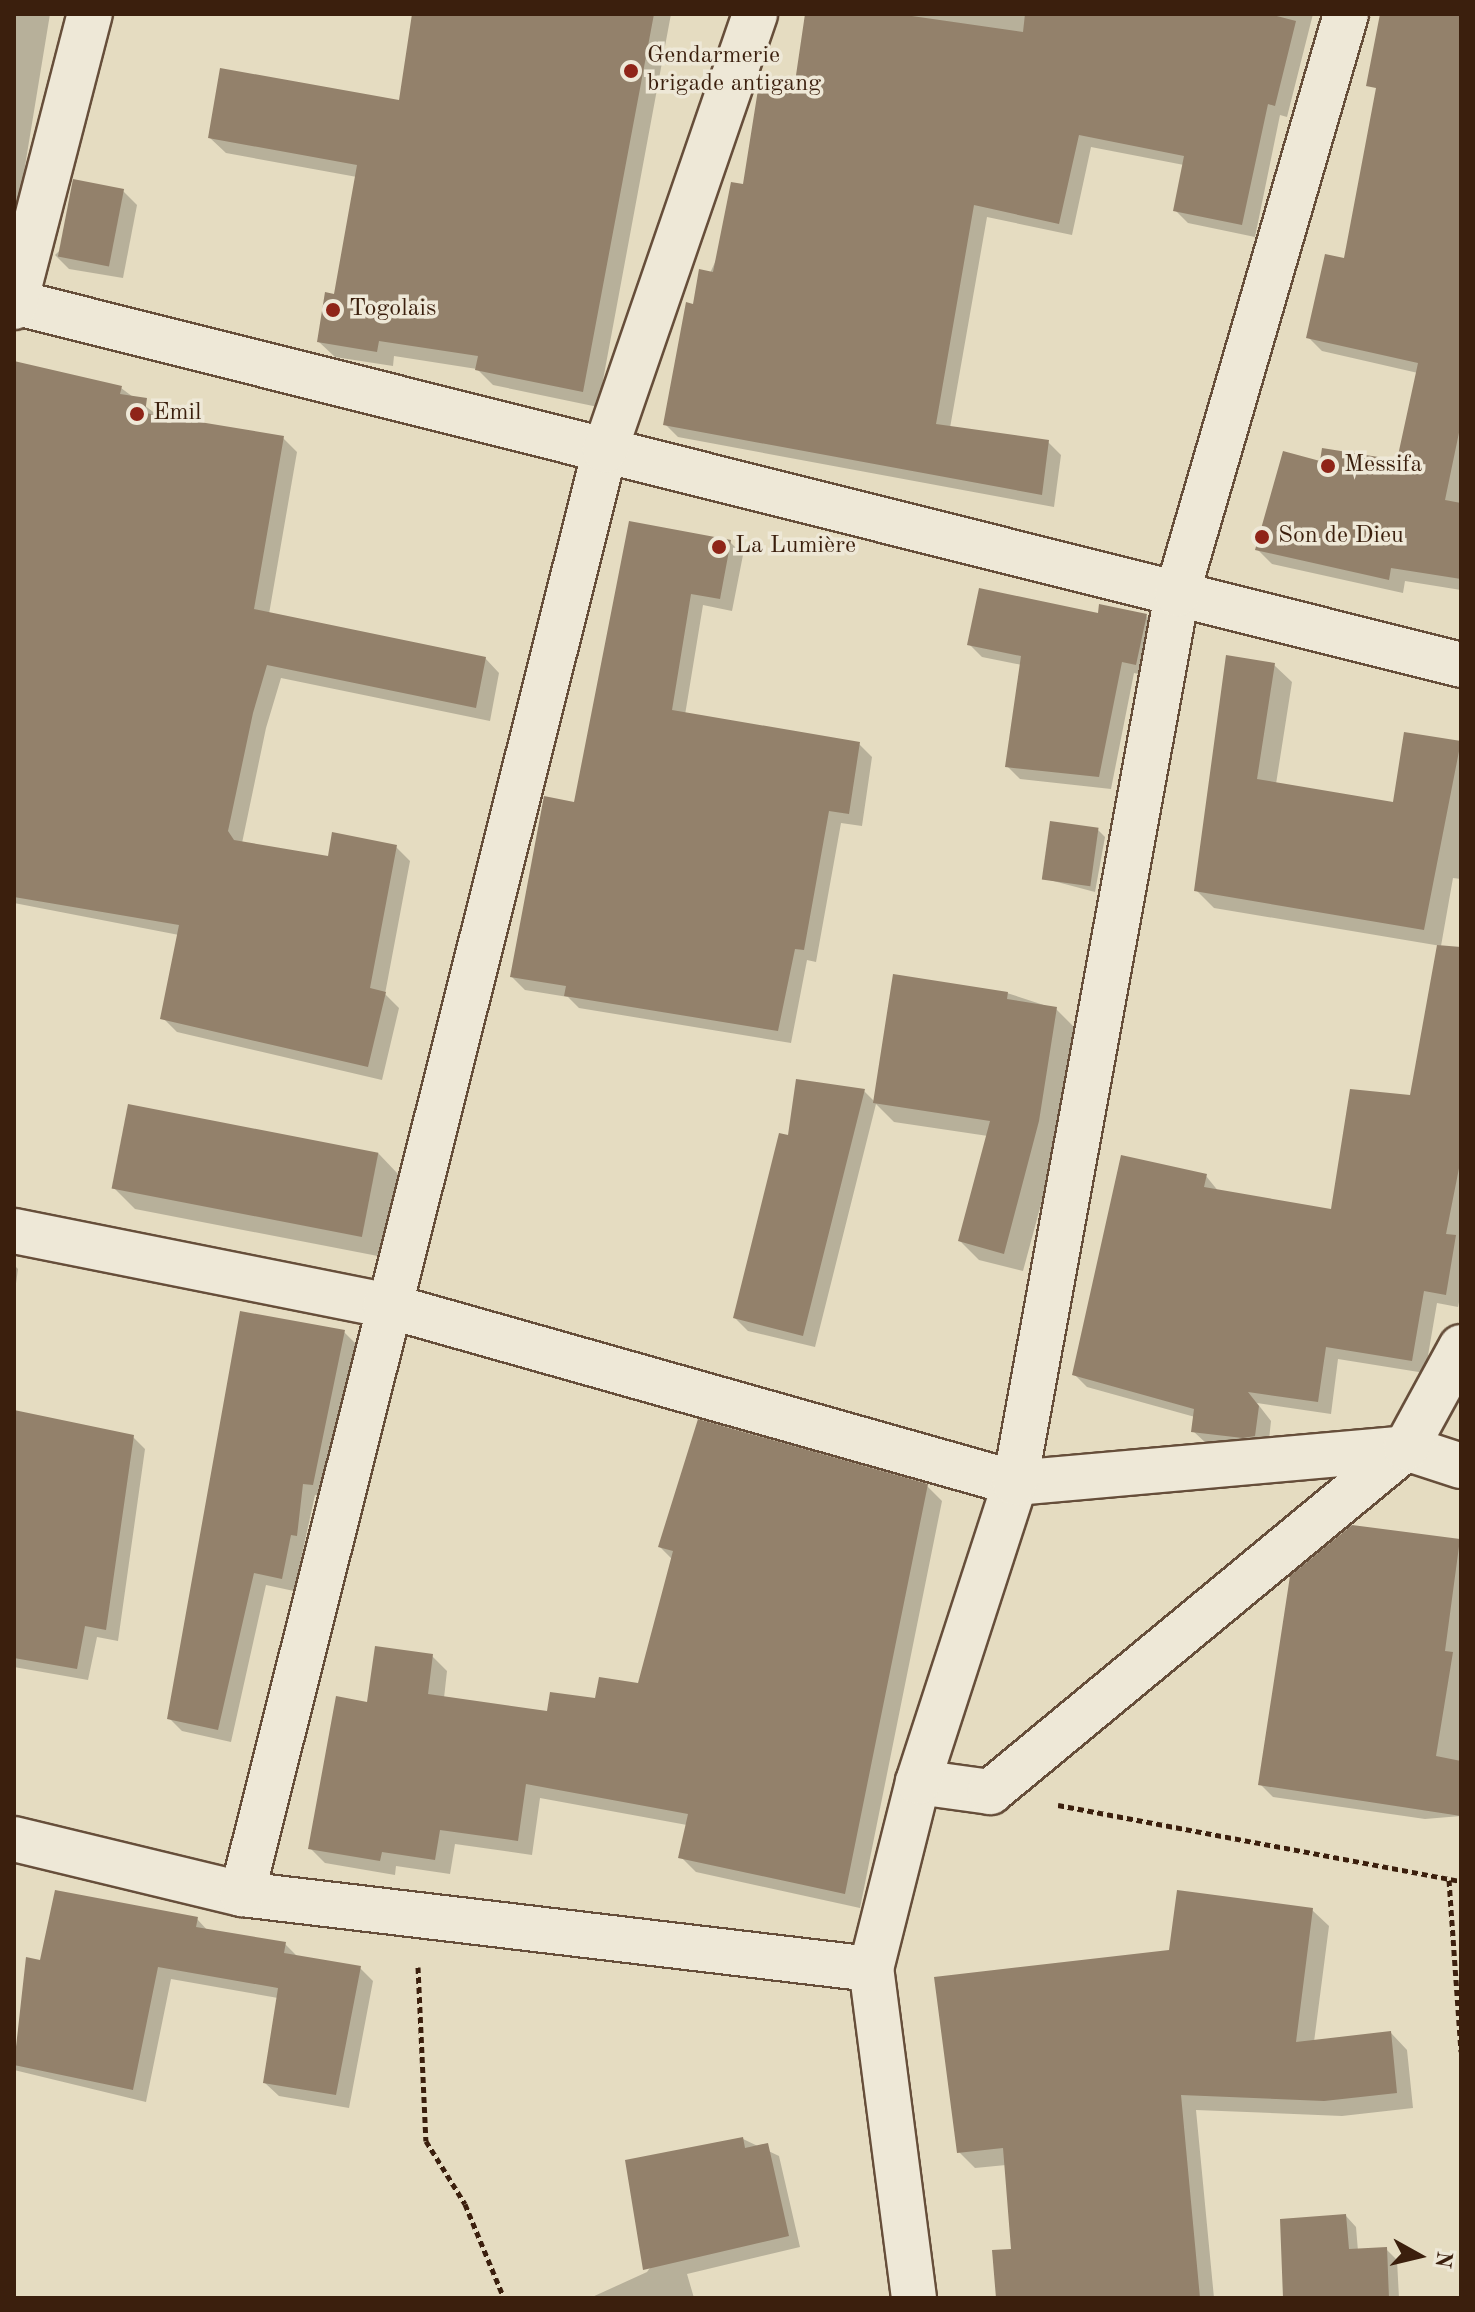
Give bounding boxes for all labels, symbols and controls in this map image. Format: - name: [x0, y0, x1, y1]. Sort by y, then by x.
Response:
- place label: Gendarmerie brigade antigang: [647, 43, 821, 99]
- marker: Gendarmerie brigade antigang: [622, 62, 640, 80]
- place label: Togolais: [349, 296, 437, 324]
- marker: Togolais: [324, 301, 342, 319]
- place label: Emil: [153, 400, 202, 428]
- marker: Emil: [128, 405, 146, 423]
- place label: Messifa: [1344, 452, 1422, 480]
- marker: Messifa: [1319, 457, 1337, 475]
- place label: Son de Dieu: [1278, 523, 1404, 551]
- marker: Son de Dieu: [1253, 528, 1271, 546]
- place label: La Lumière: [735, 533, 856, 561]
- marker: La Lumière: [710, 538, 728, 556]
- north arrow: [1379, 2216, 1459, 2296]
- text: N: [1431, 2249, 1455, 2269]

